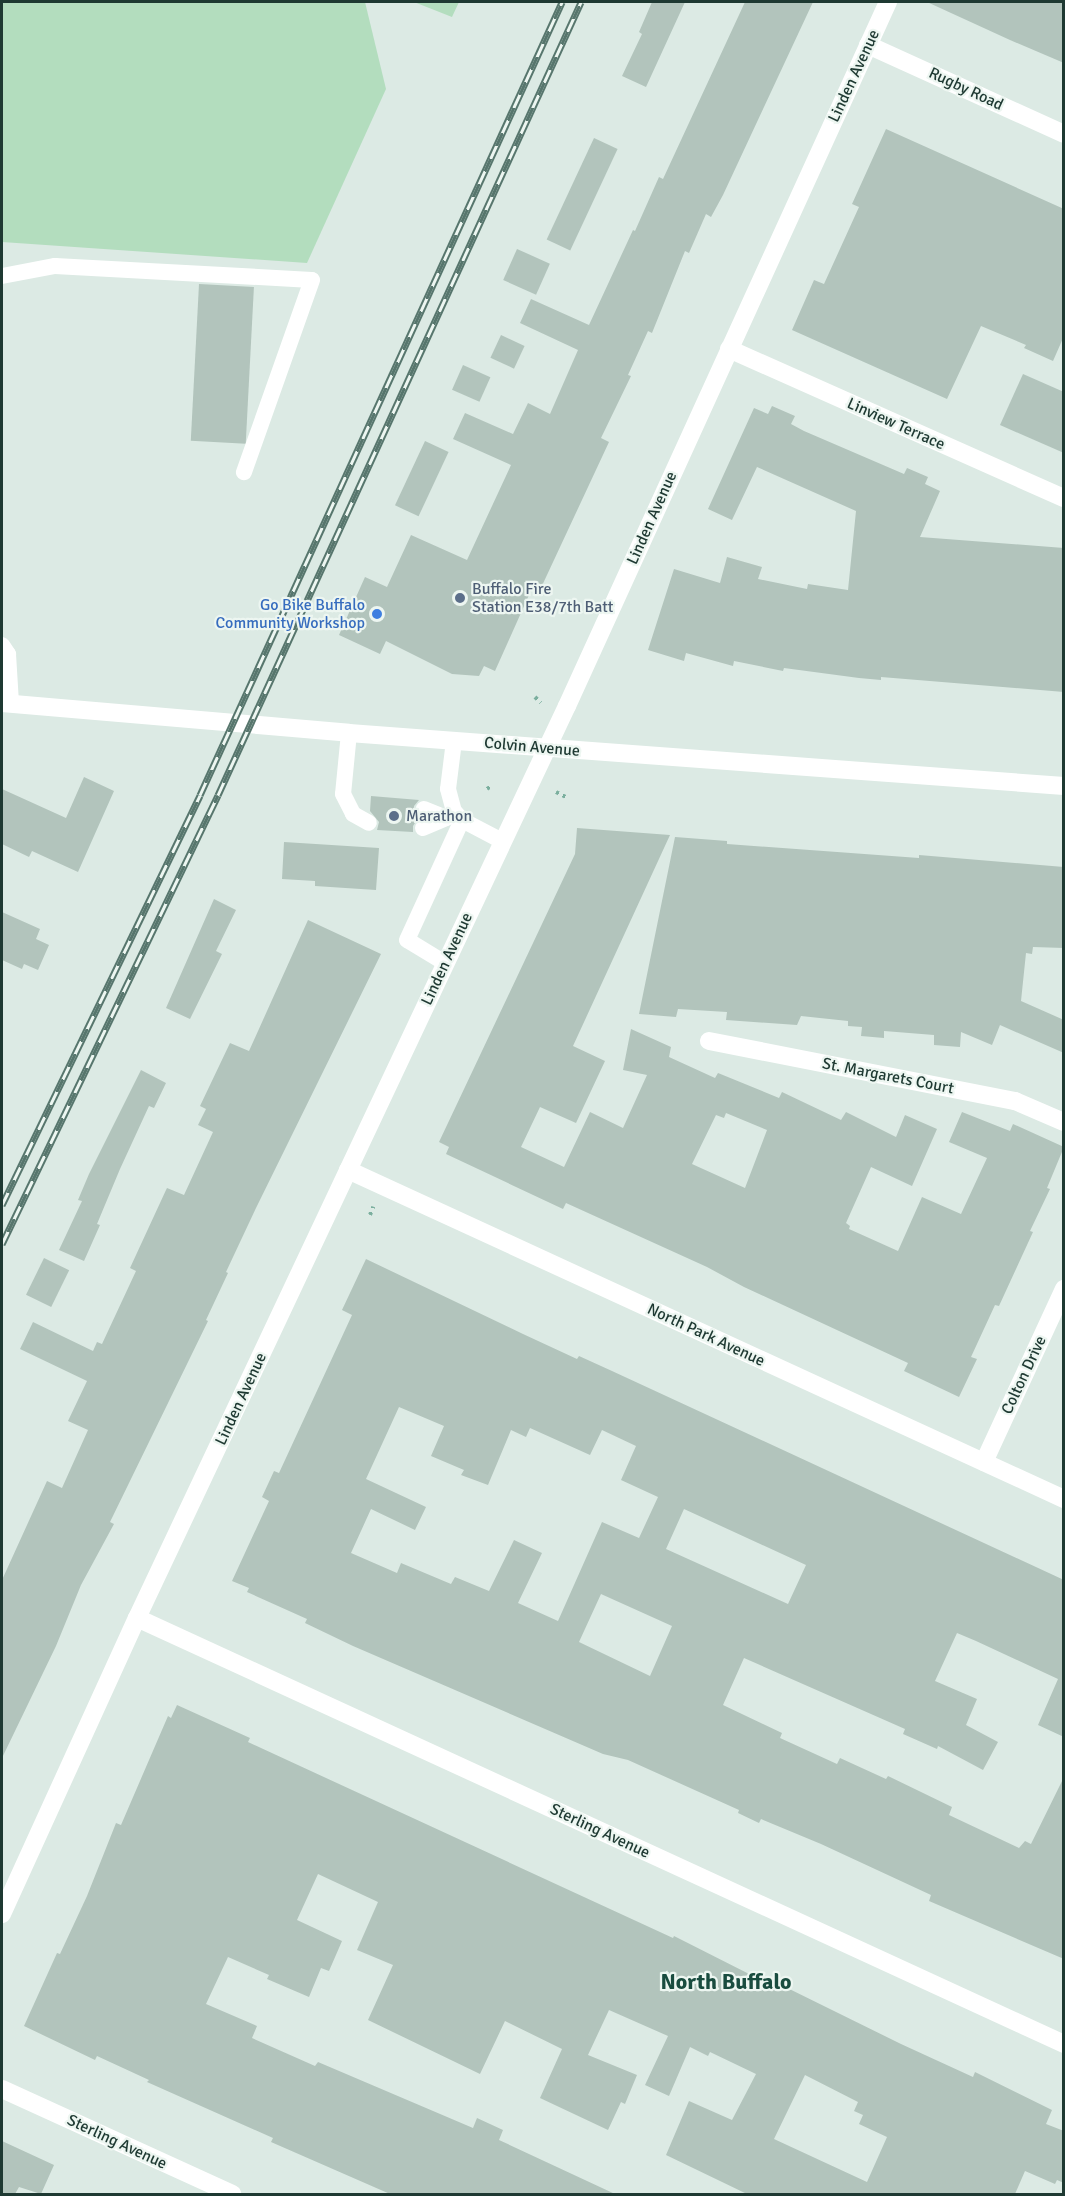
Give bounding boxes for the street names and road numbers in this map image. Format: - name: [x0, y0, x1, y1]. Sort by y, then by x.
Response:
- street label: Linden Avenue: [824, 27, 884, 125]
- street label: Rugby Road: [926, 63, 1006, 115]
- street label: Linview Terrace: [844, 394, 948, 454]
- street label: Linden Avenue: [623, 468, 681, 568]
- street label: Colvin Avenue: [483, 733, 581, 761]
- street label: Linden Avenue: [417, 910, 477, 1008]
- street label: St. Margarets Court: [821, 1054, 955, 1098]
- street label: North Park Avenue: [644, 1299, 768, 1371]
- street label: Colton Drive: [998, 1333, 1050, 1417]
- street label: Linden Avenue: [211, 1350, 271, 1448]
- street label: Sterling Avenue: [547, 1799, 653, 1863]
- street label: Sterling Avenue: [64, 2110, 170, 2174]

